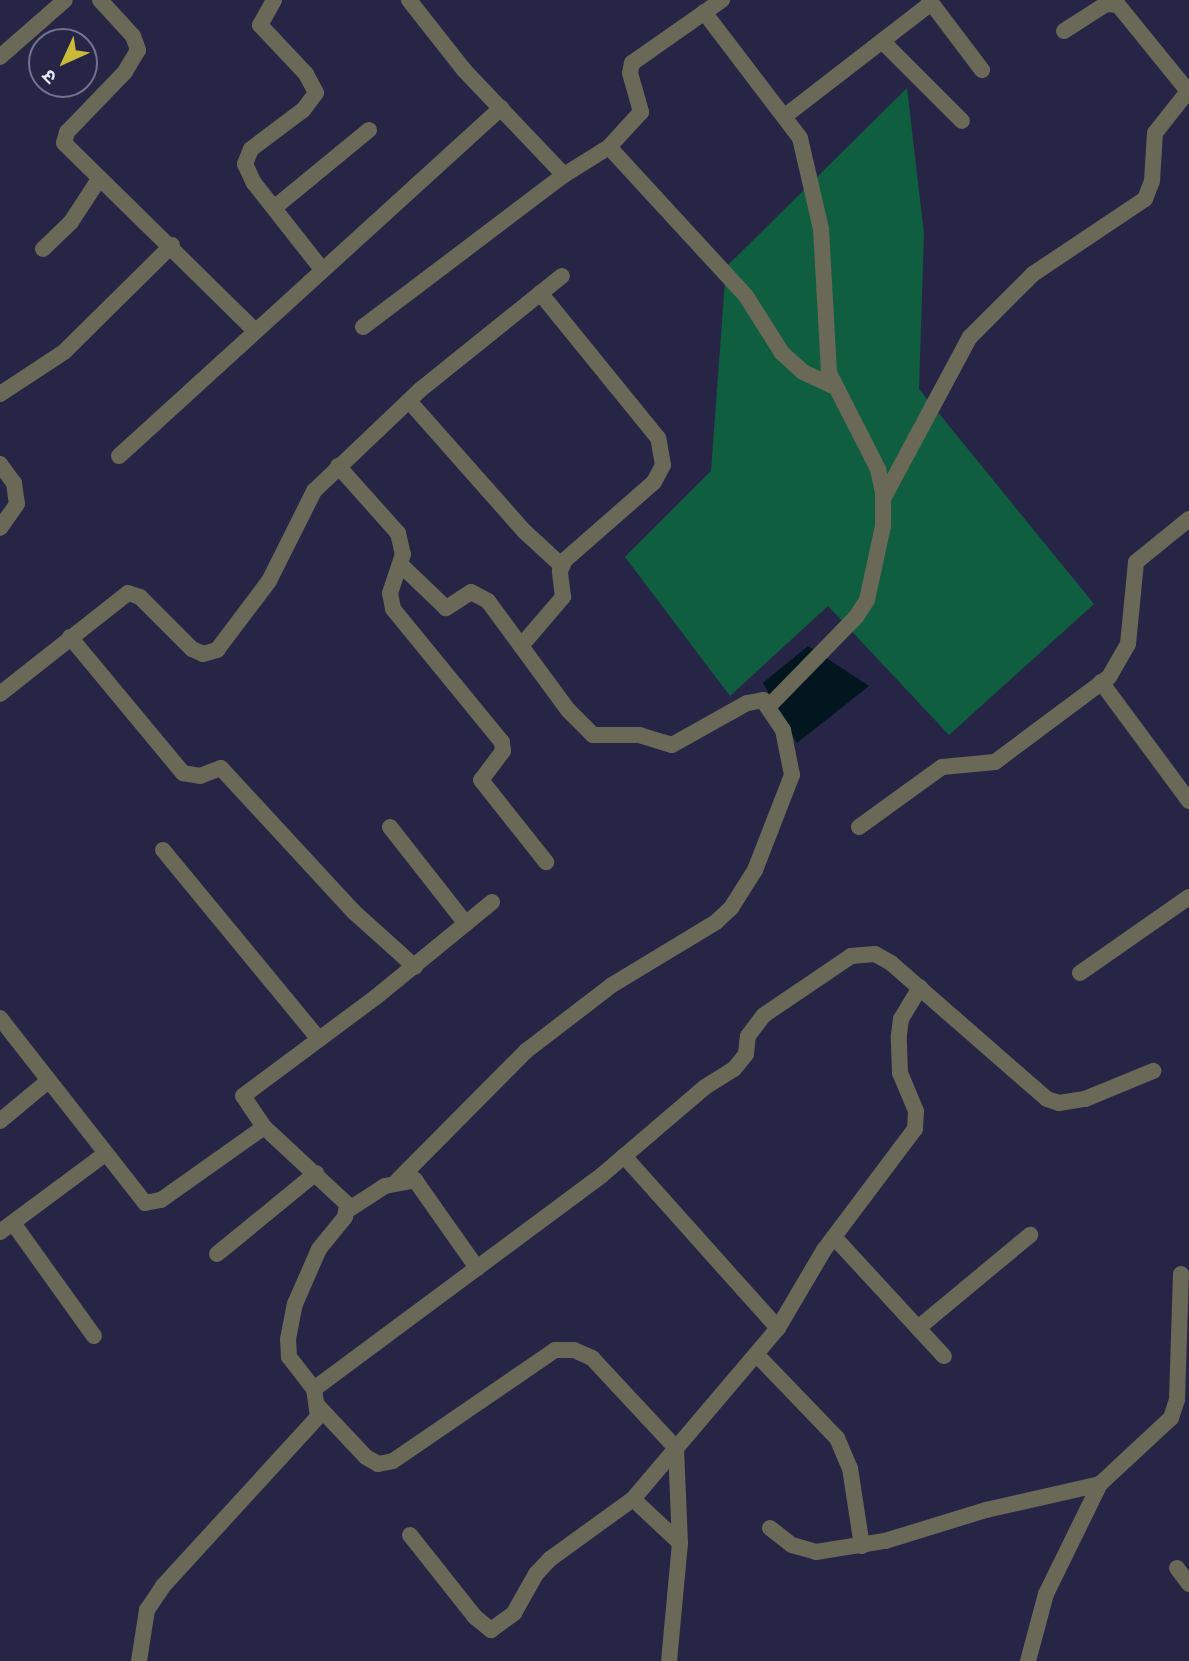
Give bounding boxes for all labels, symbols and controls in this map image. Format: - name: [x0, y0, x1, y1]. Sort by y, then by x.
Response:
- north arrow: [28, 28, 98, 98]
- text: उ: [37, 65, 61, 89]

